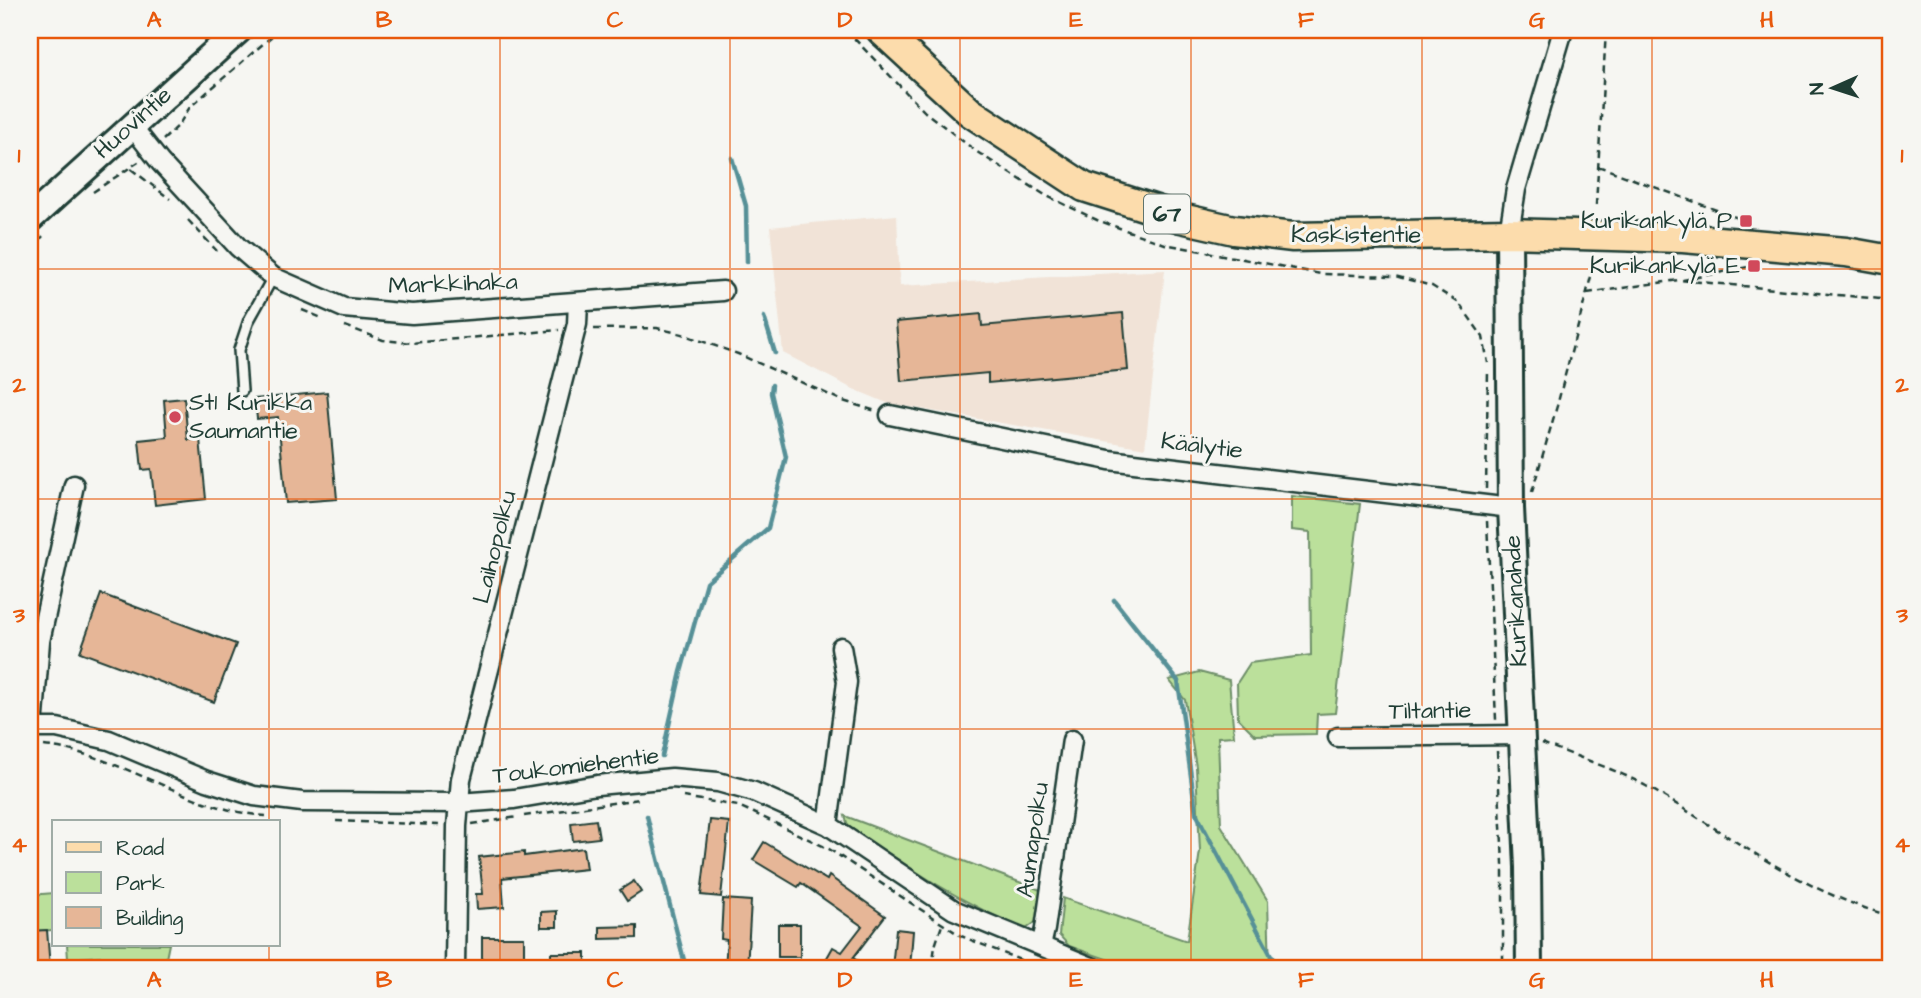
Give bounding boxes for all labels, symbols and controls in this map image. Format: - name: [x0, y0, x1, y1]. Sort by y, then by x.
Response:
- text: A: [147, 4, 162, 36]
- text: B: [376, 4, 393, 36]
- text: C: [607, 4, 624, 36]
- text: D: [838, 4, 853, 36]
- text: E: [1069, 4, 1083, 36]
- text: F: [1298, 4, 1315, 36]
- text: G: [1529, 4, 1545, 36]
- text: H: [1760, 4, 1774, 36]
- north arrow: [1798, 52, 1868, 122]
- street label: Huovintie: [86, 79, 180, 167]
- text: N: [1804, 82, 1831, 95]
- text: 1: [18, 139, 21, 171]
- text: 1: [1901, 139, 1904, 171]
- road number: 67: [1144, 195, 1190, 234]
- place label: Kurikankylä P: [1581, 204, 1732, 239]
- marker: Kurikankylä P: [1738, 213, 1754, 229]
- street label: Kaskistentie: [1291, 218, 1421, 252]
- place label: Kurikankylä E: [1590, 249, 1740, 284]
- marker: Kurikankylä E: [1746, 258, 1762, 274]
- street label: Markkihaka: [388, 265, 518, 303]
- text: 2: [11, 369, 26, 401]
- text: 2: [1894, 369, 1909, 401]
- place label: St1 Kurikka Saumantie: [189, 386, 312, 448]
- marker: St1 Kurikka Saumantie: [167, 409, 183, 425]
- street label: Käälytie: [1159, 424, 1245, 469]
- street label: Laihopolku: [465, 487, 525, 607]
- street label: Kurikanahde: [1496, 534, 1536, 668]
- text: 3: [12, 599, 25, 631]
- text: 3: [1895, 599, 1908, 631]
- street label: Tiltantie: [1388, 693, 1472, 729]
- street label: Toukomiehentie: [491, 739, 661, 793]
- street label: Aumapolku: [1008, 780, 1058, 900]
- legend: [52, 820, 280, 946]
- text: 4: [11, 829, 27, 861]
- text: 4: [1894, 829, 1910, 861]
- text: Road: [116, 834, 164, 863]
- text: Park: [116, 869, 165, 898]
- text: Building: [116, 904, 184, 935]
- text: A: [147, 964, 162, 996]
- text: B: [376, 964, 393, 996]
- text: C: [607, 964, 624, 996]
- text: D: [838, 964, 853, 996]
- text: E: [1069, 964, 1083, 996]
- text: F: [1298, 964, 1315, 996]
- text: G: [1529, 964, 1545, 996]
- text: H: [1760, 964, 1774, 996]

